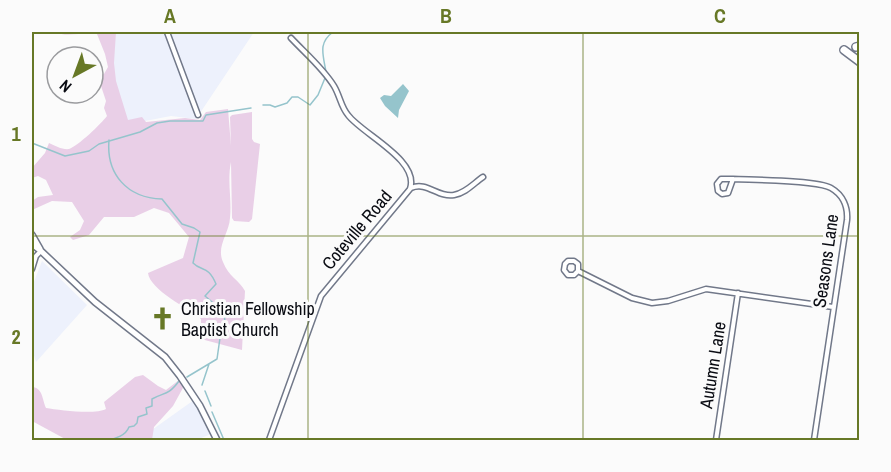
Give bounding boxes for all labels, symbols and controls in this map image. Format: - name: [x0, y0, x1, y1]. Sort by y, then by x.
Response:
- text: A: [164, 2, 176, 29]
- text: B: [440, 2, 452, 29]
- text: C: [714, 2, 726, 29]
- north arrow: [45, 45, 105, 105]
- text: N: [54, 75, 76, 98]
- text: 1: [11, 120, 21, 147]
- street label: Coteville Road: [316, 185, 397, 275]
- street label: Seasons Lane: [807, 212, 844, 309]
- place label: Christian Fellowship Baptist Church: [181, 296, 315, 342]
- church icon: Christian Fellowship Baptist Church: [150, 306, 176, 332]
- street label: Autumn Lane: [693, 320, 732, 411]
- text: 2: [11, 323, 21, 350]

